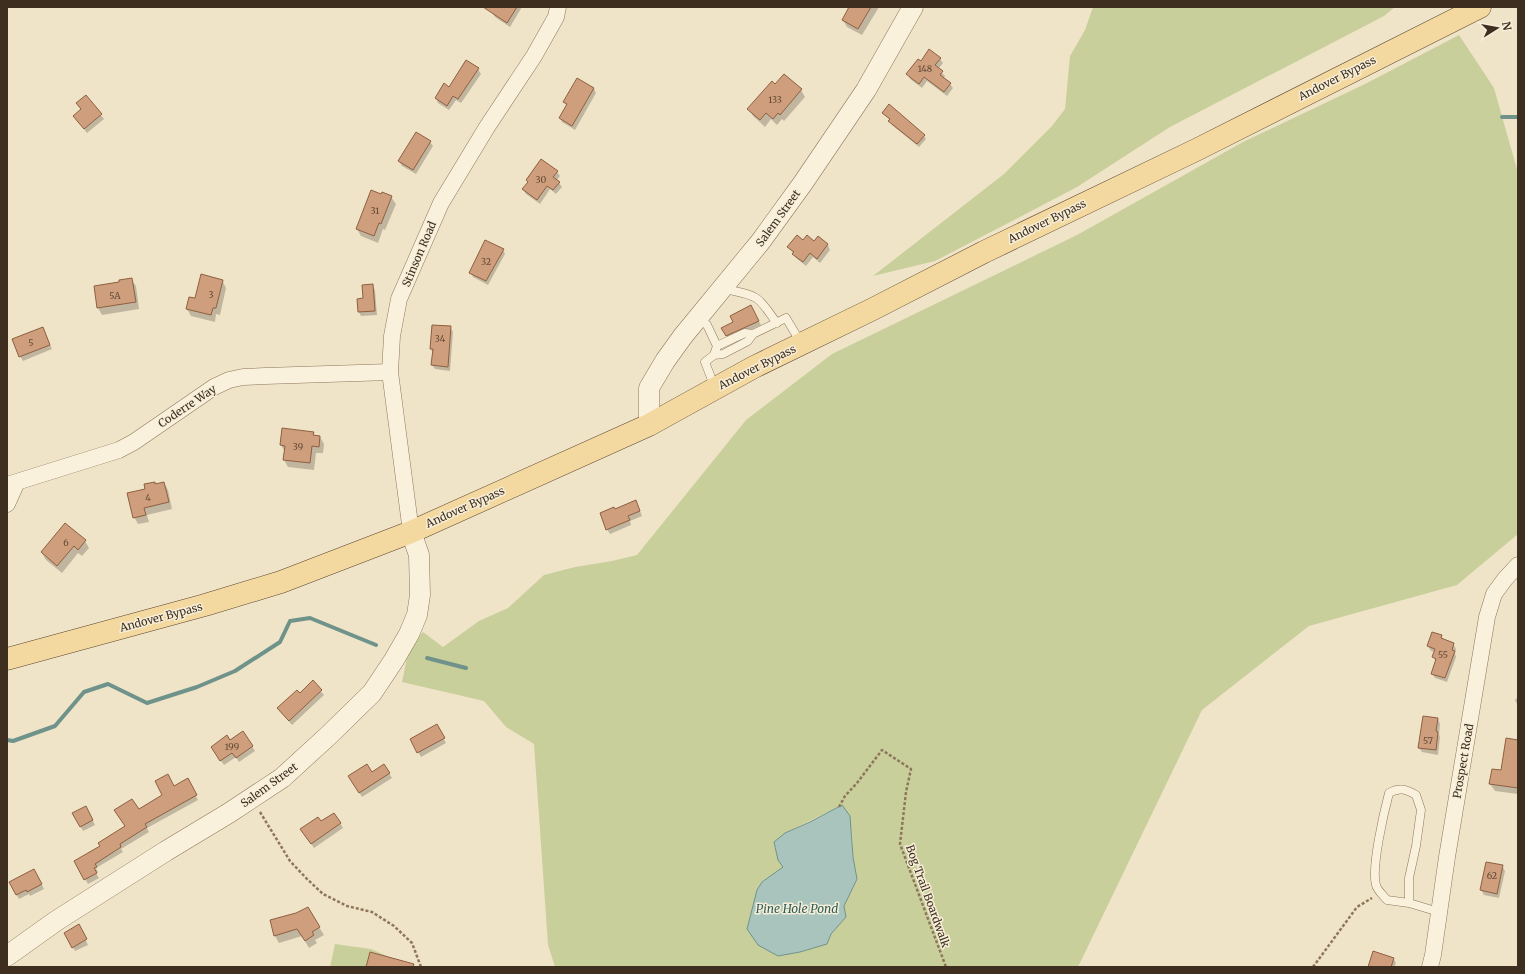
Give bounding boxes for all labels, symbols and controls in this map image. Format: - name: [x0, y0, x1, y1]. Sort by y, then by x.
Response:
- north arrow: [1477, 8, 1517, 48]
- text: N: [1499, 20, 1515, 32]
- street label: Andover Bypass: [1295, 52, 1378, 104]
- house number: 148: [918, 63, 932, 74]
- house number: 133: [768, 94, 782, 105]
- house number: 30: [536, 174, 547, 185]
- street label: Salem Street: [753, 186, 804, 249]
- street label: Andover Bypass: [1005, 196, 1088, 246]
- house number: 31: [371, 205, 379, 216]
- street label: Stinson Road: [399, 219, 439, 289]
- house number: 32: [481, 256, 491, 267]
- house number: 3: [208, 289, 214, 300]
- house number: 5A: [109, 290, 121, 301]
- house number: 34: [435, 333, 446, 344]
- house number: 5: [28, 337, 34, 348]
- street label: Andover Bypass: [715, 341, 798, 393]
- street label: Coderre Way: [155, 381, 219, 430]
- house number: 39: [293, 441, 303, 452]
- street label: Andover Bypass: [422, 483, 507, 531]
- house number: 4: [145, 492, 151, 503]
- house number: 6: [63, 537, 69, 548]
- street label: Andover Bypass: [117, 599, 204, 635]
- house number: 55: [1438, 649, 1448, 660]
- street label: Prospect Road: [1450, 722, 1477, 799]
- house number: 57: [1423, 735, 1433, 746]
- house number: 199: [225, 741, 239, 752]
- street label: Salem Street: [238, 759, 301, 810]
- street label: Bog Trail Boardwalk: [903, 843, 953, 949]
- house number: 62: [1487, 870, 1497, 881]
- water label: Pine Hole Pond: [756, 901, 838, 916]

